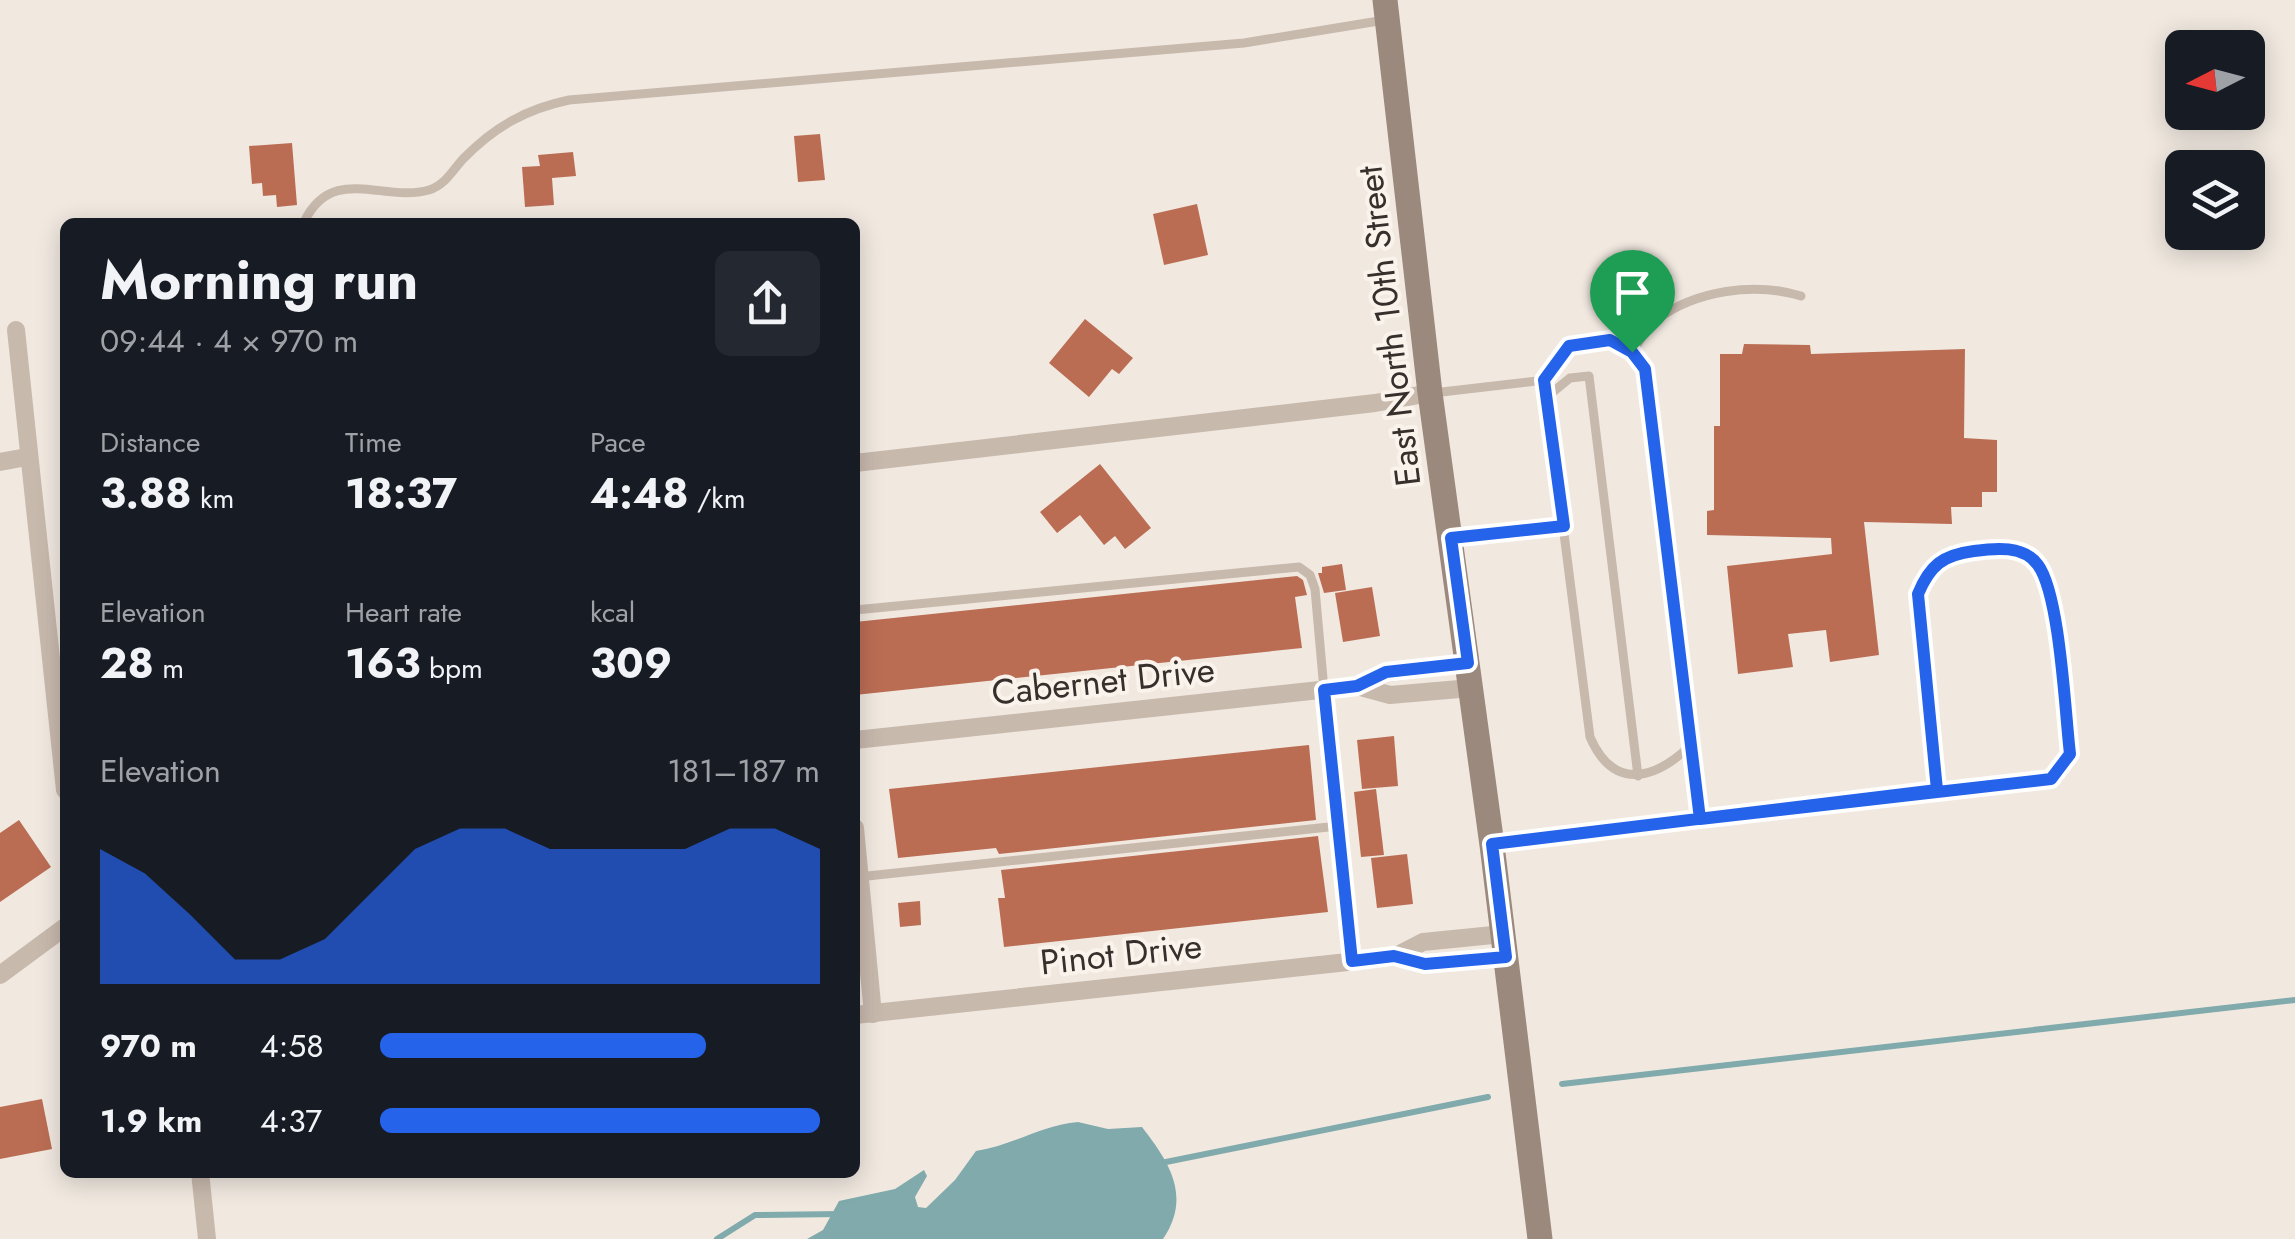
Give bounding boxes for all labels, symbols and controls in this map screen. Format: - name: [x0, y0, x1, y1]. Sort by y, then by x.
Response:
- north arrow: [2165, 30, 2265, 130]
- map controls: [2165, 30, 2265, 250]
- button: layers: [2165, 150, 2265, 250]
- street label: East North 10th Street: [1344, 162, 1433, 489]
- text: Morning run: [100, 240, 418, 320]
- pin: [1590, 250, 1675, 353]
- button: share: [715, 251, 820, 356]
- icon: arrive: [1605, 265, 1660, 320]
- text: 09:44 · 4 × 970 m: [100, 318, 358, 364]
- text: Distance: [100, 422, 200, 463]
- text: Time: [345, 422, 402, 463]
- text: Pace: [590, 422, 646, 463]
- text: 3.88: [100, 463, 192, 524]
- text: 18:37: [345, 463, 457, 524]
- text: 4:48: [590, 463, 689, 524]
- text: km: [192, 478, 234, 519]
- text: /km: [689, 478, 745, 519]
- text: Elevation: [100, 592, 206, 633]
- text: Heart rate: [345, 592, 462, 633]
- text: kcal: [590, 592, 635, 633]
- text: 28: [100, 633, 154, 694]
- text: 163: [345, 633, 421, 694]
- text: 309: [590, 633, 672, 694]
- street label: Cabernet Drive: [989, 644, 1217, 718]
- text: m: [154, 648, 184, 689]
- text: bpm: [421, 648, 483, 689]
- text: Elevation: [100, 748, 221, 794]
- text: 181–187 m: [667, 748, 820, 794]
- street label: Pinot Drive: [1038, 921, 1204, 987]
- text: 970 m: [100, 1023, 197, 1069]
- text: 4:58: [260, 1023, 324, 1069]
- text: 1.9 km: [100, 1098, 202, 1144]
- text: 4:37: [260, 1098, 322, 1144]

